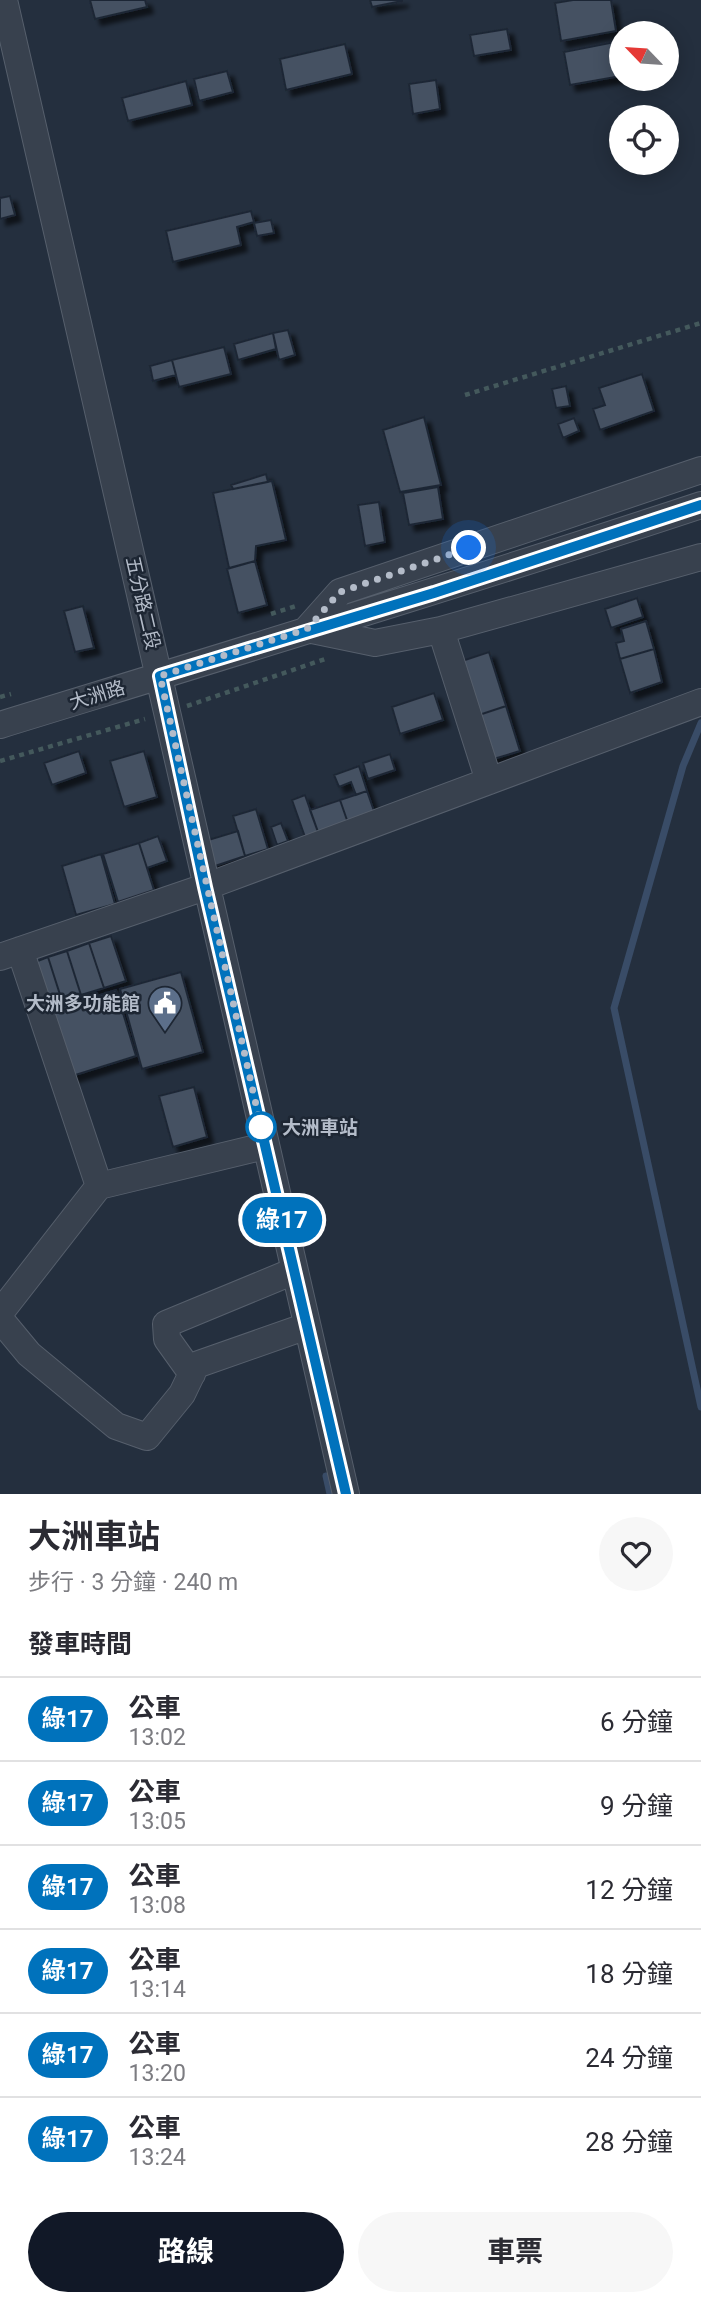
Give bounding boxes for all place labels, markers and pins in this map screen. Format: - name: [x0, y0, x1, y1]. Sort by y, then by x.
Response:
- public building icon: 大洲多功能館: [146, 984, 184, 1033]
- place label: 大洲多功能館: [26, 992, 140, 1015]
- marker: 大洲車站: [246, 1112, 276, 1142]
- place label: 大洲車站: [282, 1116, 358, 1139]

